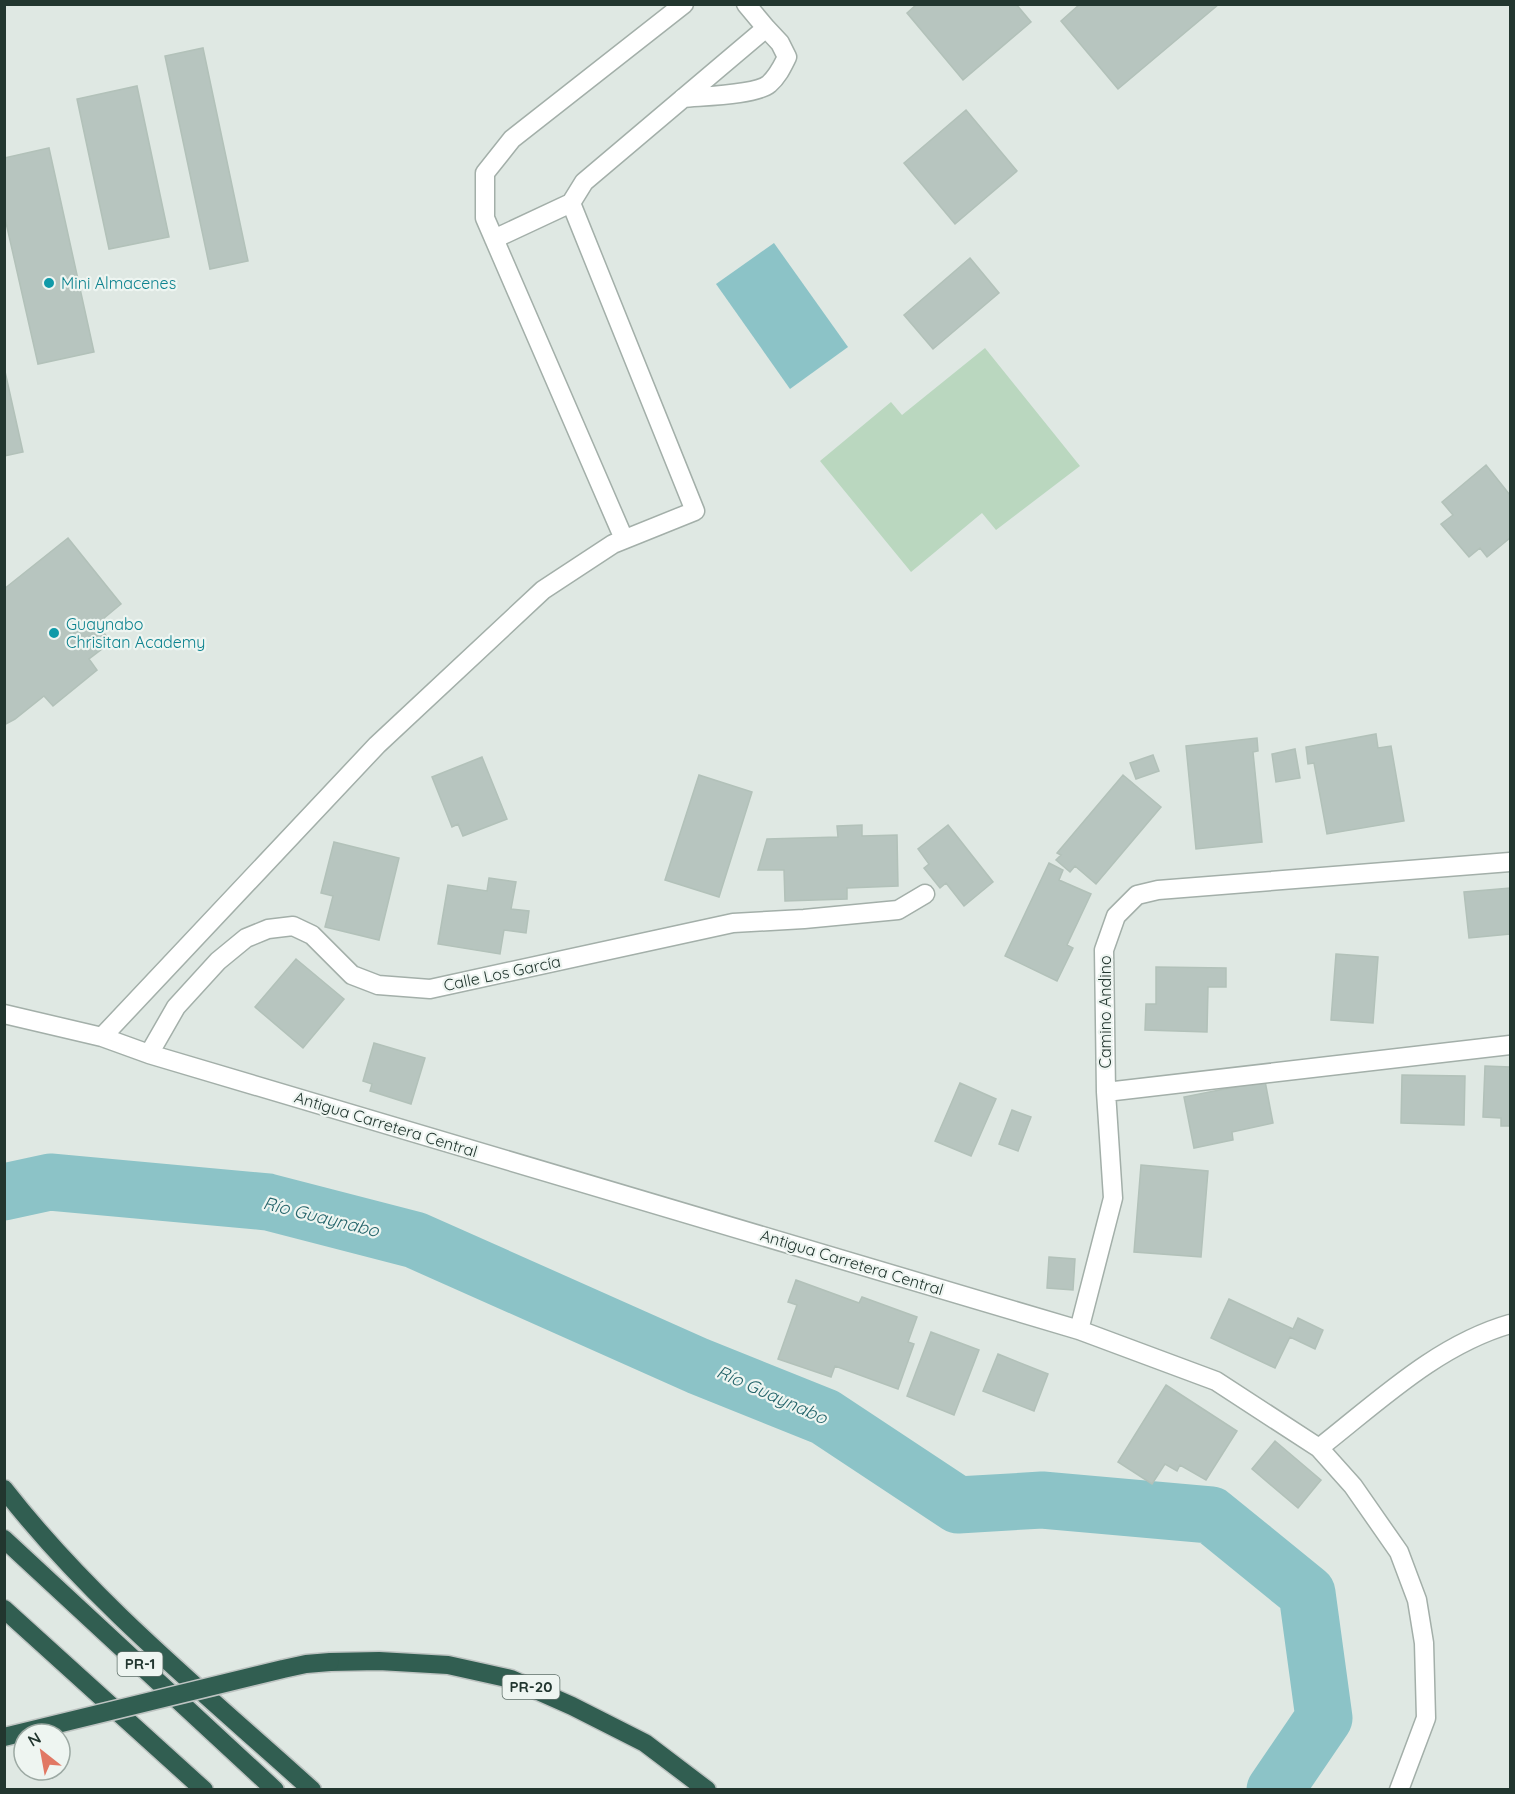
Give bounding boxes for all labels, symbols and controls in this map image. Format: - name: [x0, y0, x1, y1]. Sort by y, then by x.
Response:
- place label: Mini Almacenes: [61, 273, 176, 293]
- marker: Mini Almacenes: [42, 276, 56, 290]
- place label: Guaynabo Chrisitan Academy: [66, 614, 205, 652]
- marker: Guaynabo Chrisitan Academy: [47, 626, 61, 640]
- street label: Calle Los García: [442, 951, 562, 995]
- street label: Camino Andino: [1095, 955, 1115, 1069]
- street label: Antigua Carretera Central: [292, 1087, 480, 1161]
- water label: Río Guaynabo: [261, 1191, 383, 1242]
- street label: Antigua Carretera Central: [758, 1225, 946, 1299]
- water label: Río Guaynabo: [713, 1360, 832, 1430]
- road number: PR-1: [118, 1652, 162, 1676]
- road number: PR-20: [502, 1675, 560, 1699]
- north arrow: [12, 1722, 72, 1782]
- text: N: [24, 1728, 44, 1751]

